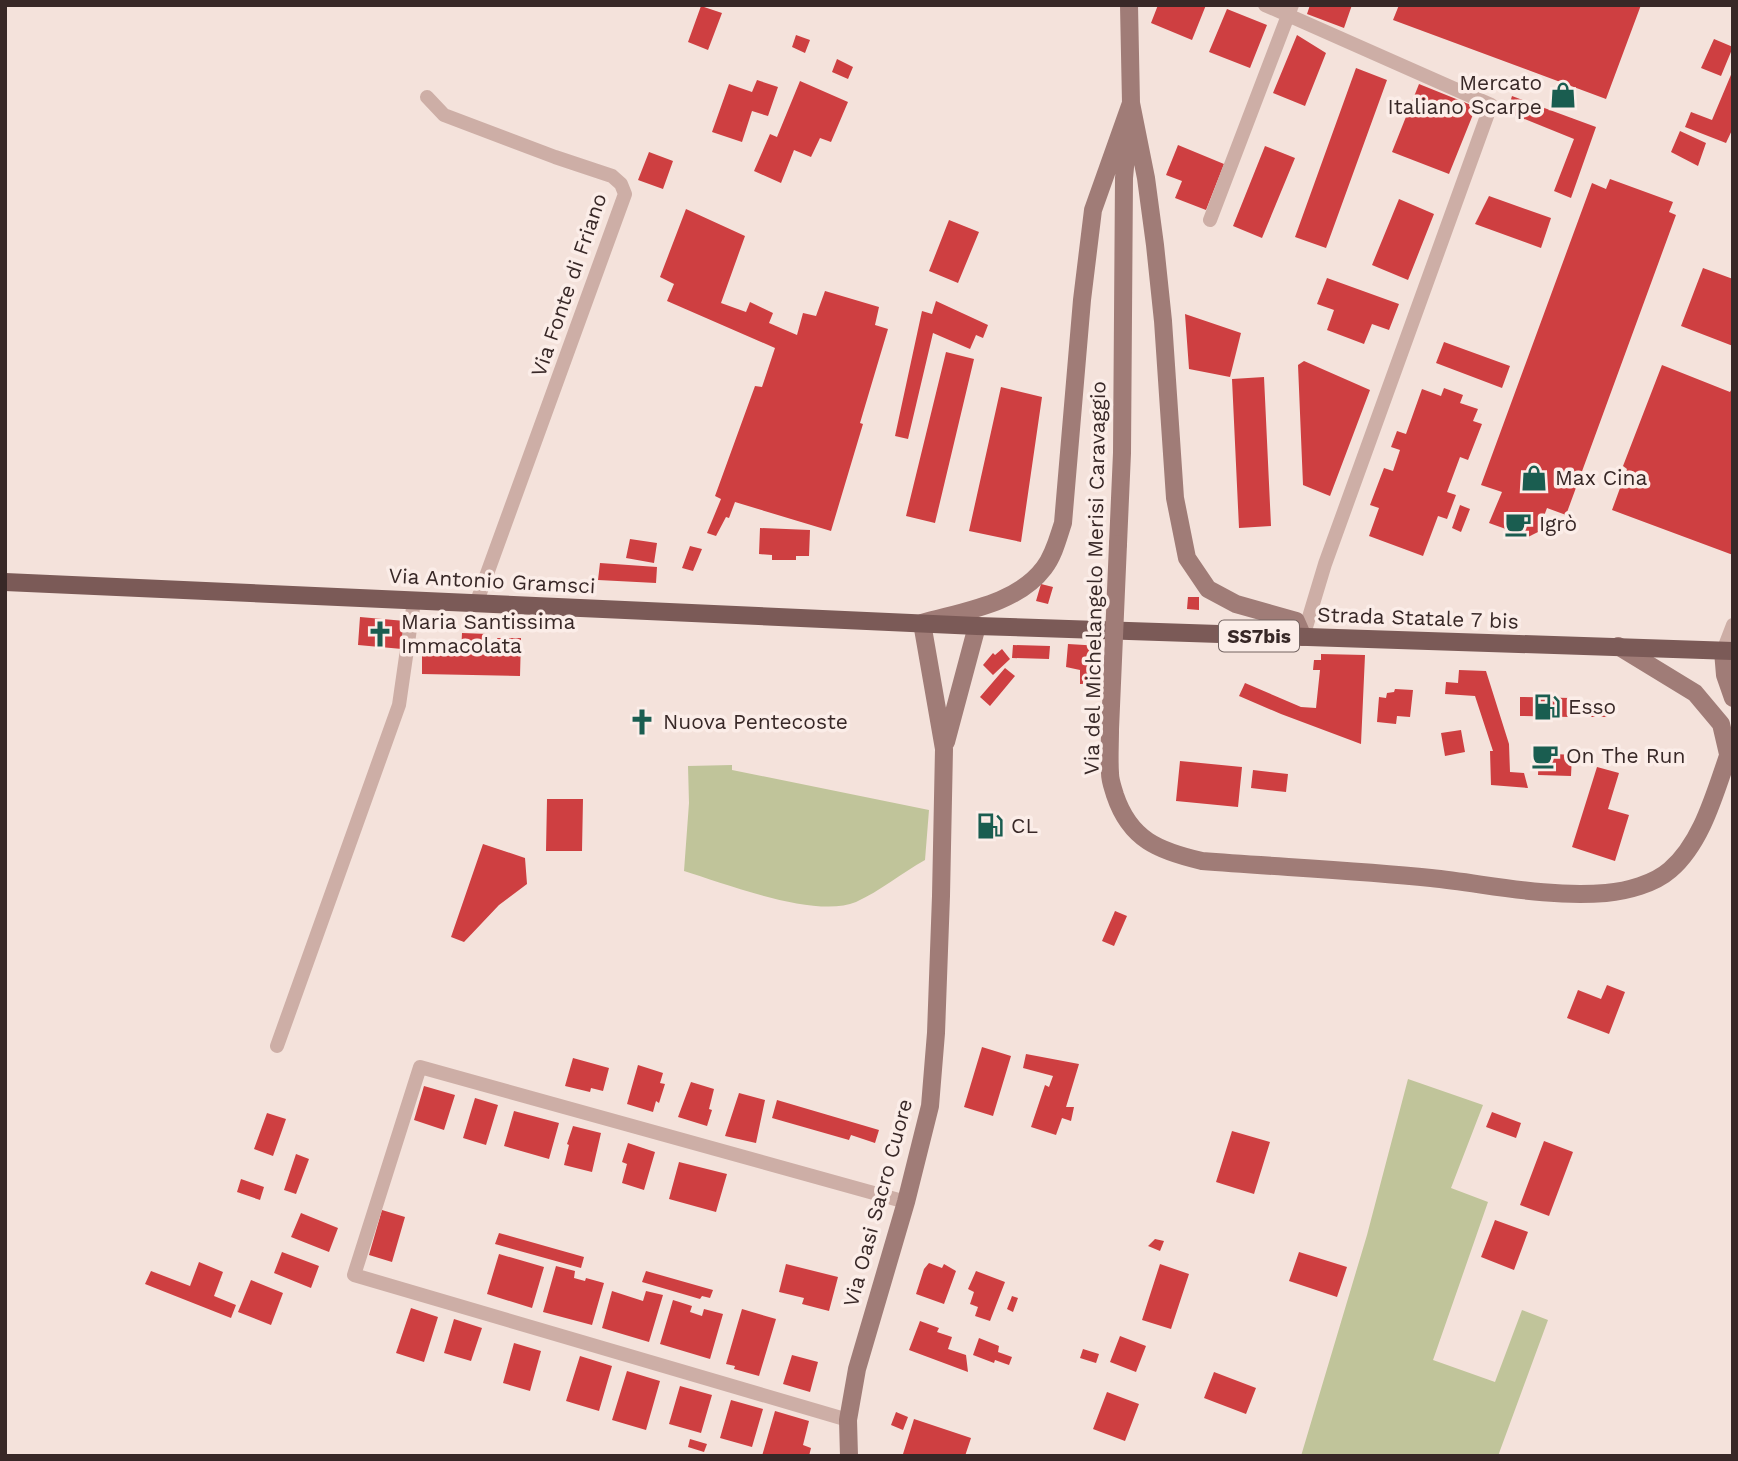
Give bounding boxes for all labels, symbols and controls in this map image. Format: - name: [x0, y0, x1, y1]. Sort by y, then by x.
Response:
- place label: Mercato Italiano Scarpe: [1387, 70, 1542, 119]
- shop icon: Mercato Italiano Scarpe: [1548, 80, 1578, 110]
- street label: Via Fonte di Friano: [525, 190, 612, 380]
- street label: Via del Michelangelo Merisi Caravaggio: [1079, 381, 1110, 775]
- shop icon: Max Cina: [1519, 463, 1549, 493]
- place label: Max Cina: [1555, 465, 1648, 490]
- cafe icon: Igrò: [1503, 509, 1533, 539]
- place label: Igrò: [1539, 511, 1577, 536]
- street label: Via Antonio Gramsci: [388, 563, 596, 598]
- street label: Strada Statale 7 bis: [1317, 601, 1519, 634]
- place label: Maria Santissima Immacolata: [401, 609, 576, 658]
- church icon: Maria Santissima Immacolata: [365, 619, 395, 649]
- road number: SS7bis: [1219, 621, 1299, 652]
- fuel station icon: Esso: [1532, 692, 1562, 722]
- place label: Esso: [1568, 694, 1616, 719]
- church icon: Nuova Pentecoste: [627, 707, 657, 737]
- place label: Nuova Pentecoste: [663, 709, 848, 734]
- cafe icon: On The Run: [1530, 741, 1560, 771]
- place label: On The Run: [1566, 743, 1685, 768]
- fuel station icon: CL: [975, 811, 1005, 841]
- place label: CL: [1011, 813, 1038, 838]
- street label: Via Oasi Sacro Cuore: [838, 1096, 917, 1310]

